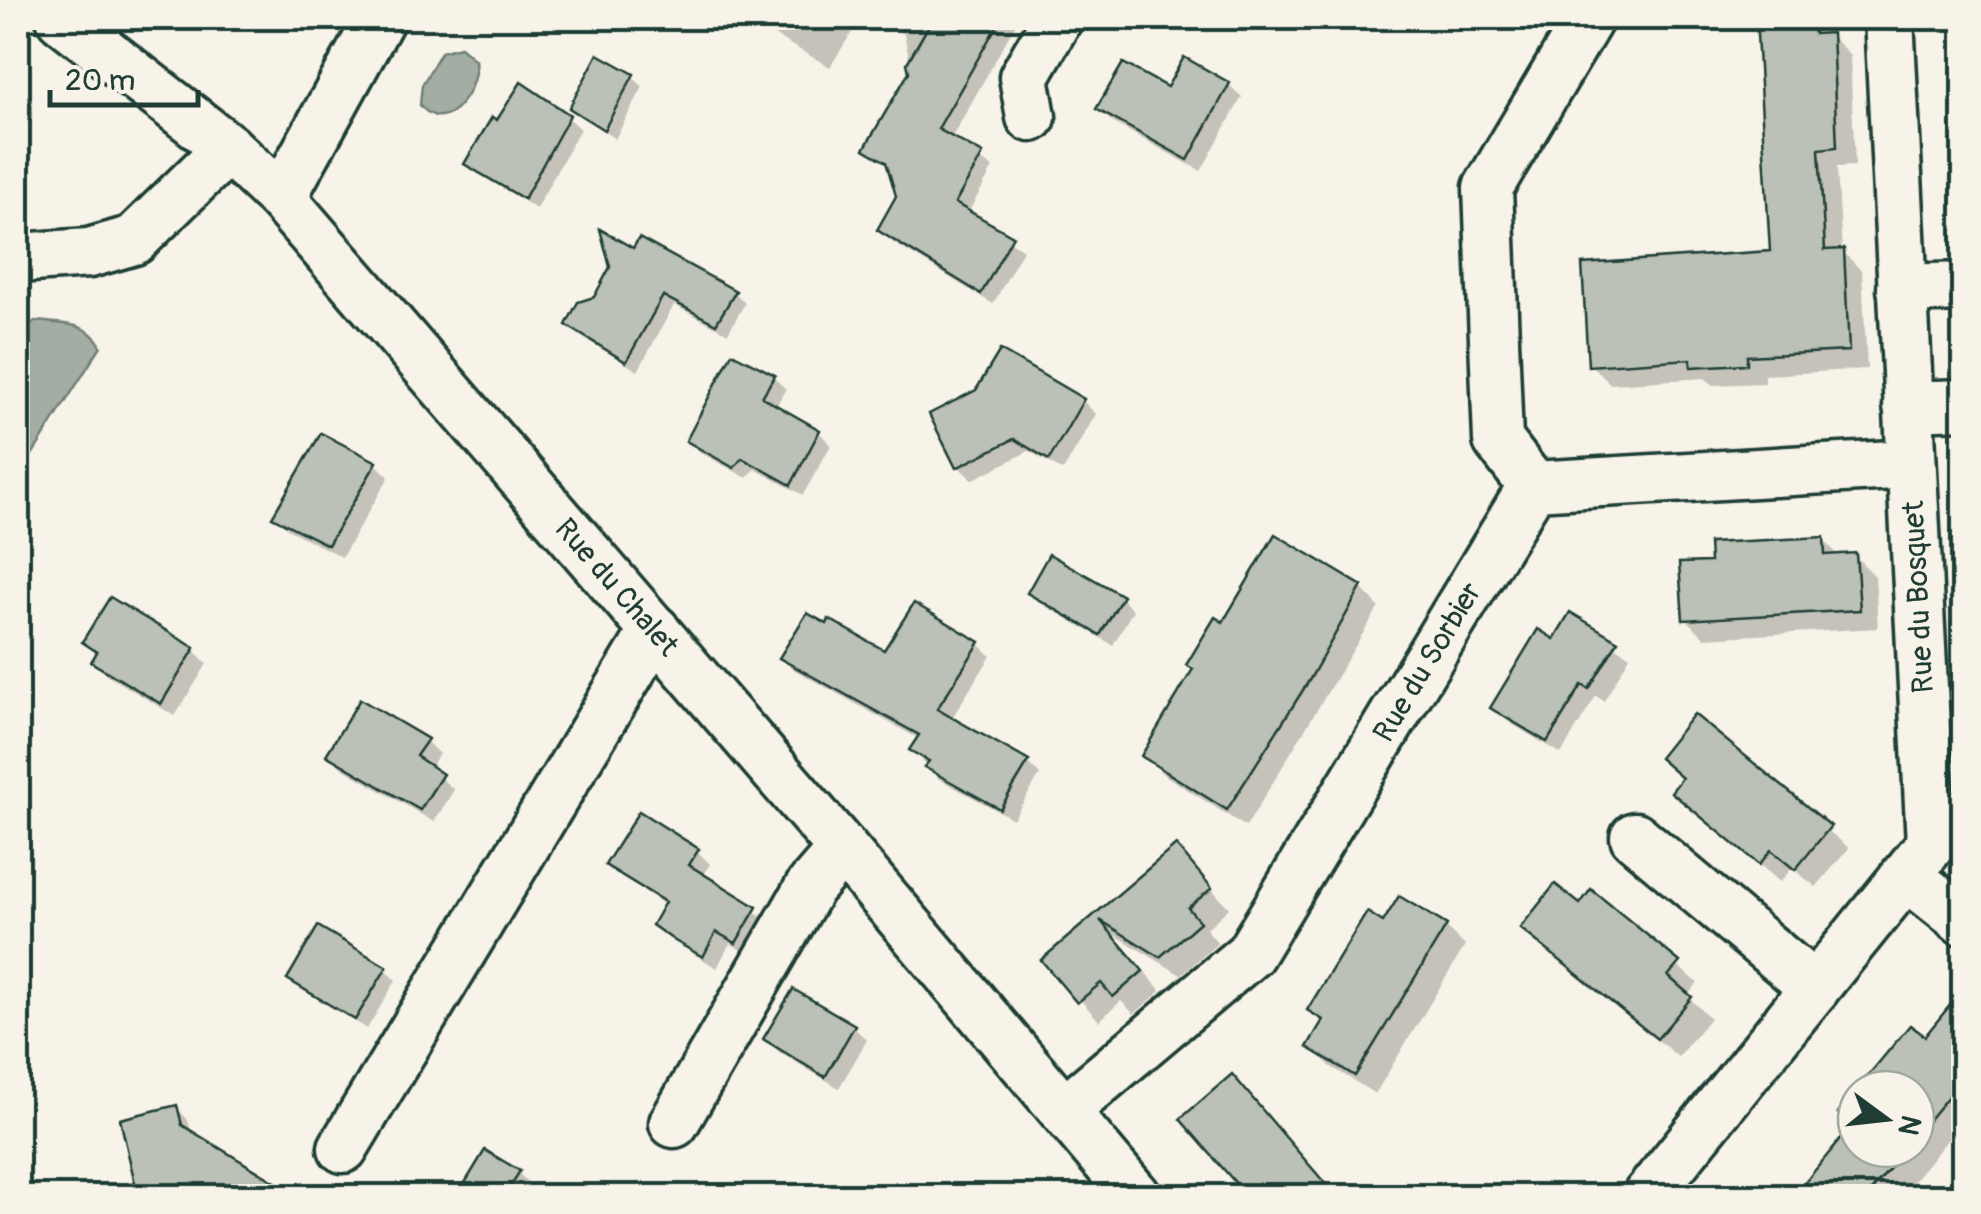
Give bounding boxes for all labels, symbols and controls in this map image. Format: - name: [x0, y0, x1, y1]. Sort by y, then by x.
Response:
- scale bar: [50, 45, 198, 107]
- text: 20 m: [65, 62, 135, 99]
- street label: Rue du Bosquet: [1895, 499, 1942, 694]
- street label: Rue du Chalet: [547, 511, 687, 665]
- street label: Rue du Sorbier: [1365, 575, 1490, 749]
- north arrow: [1836, 1069, 1936, 1169]
- text: N: [1889, 1111, 1928, 1139]

